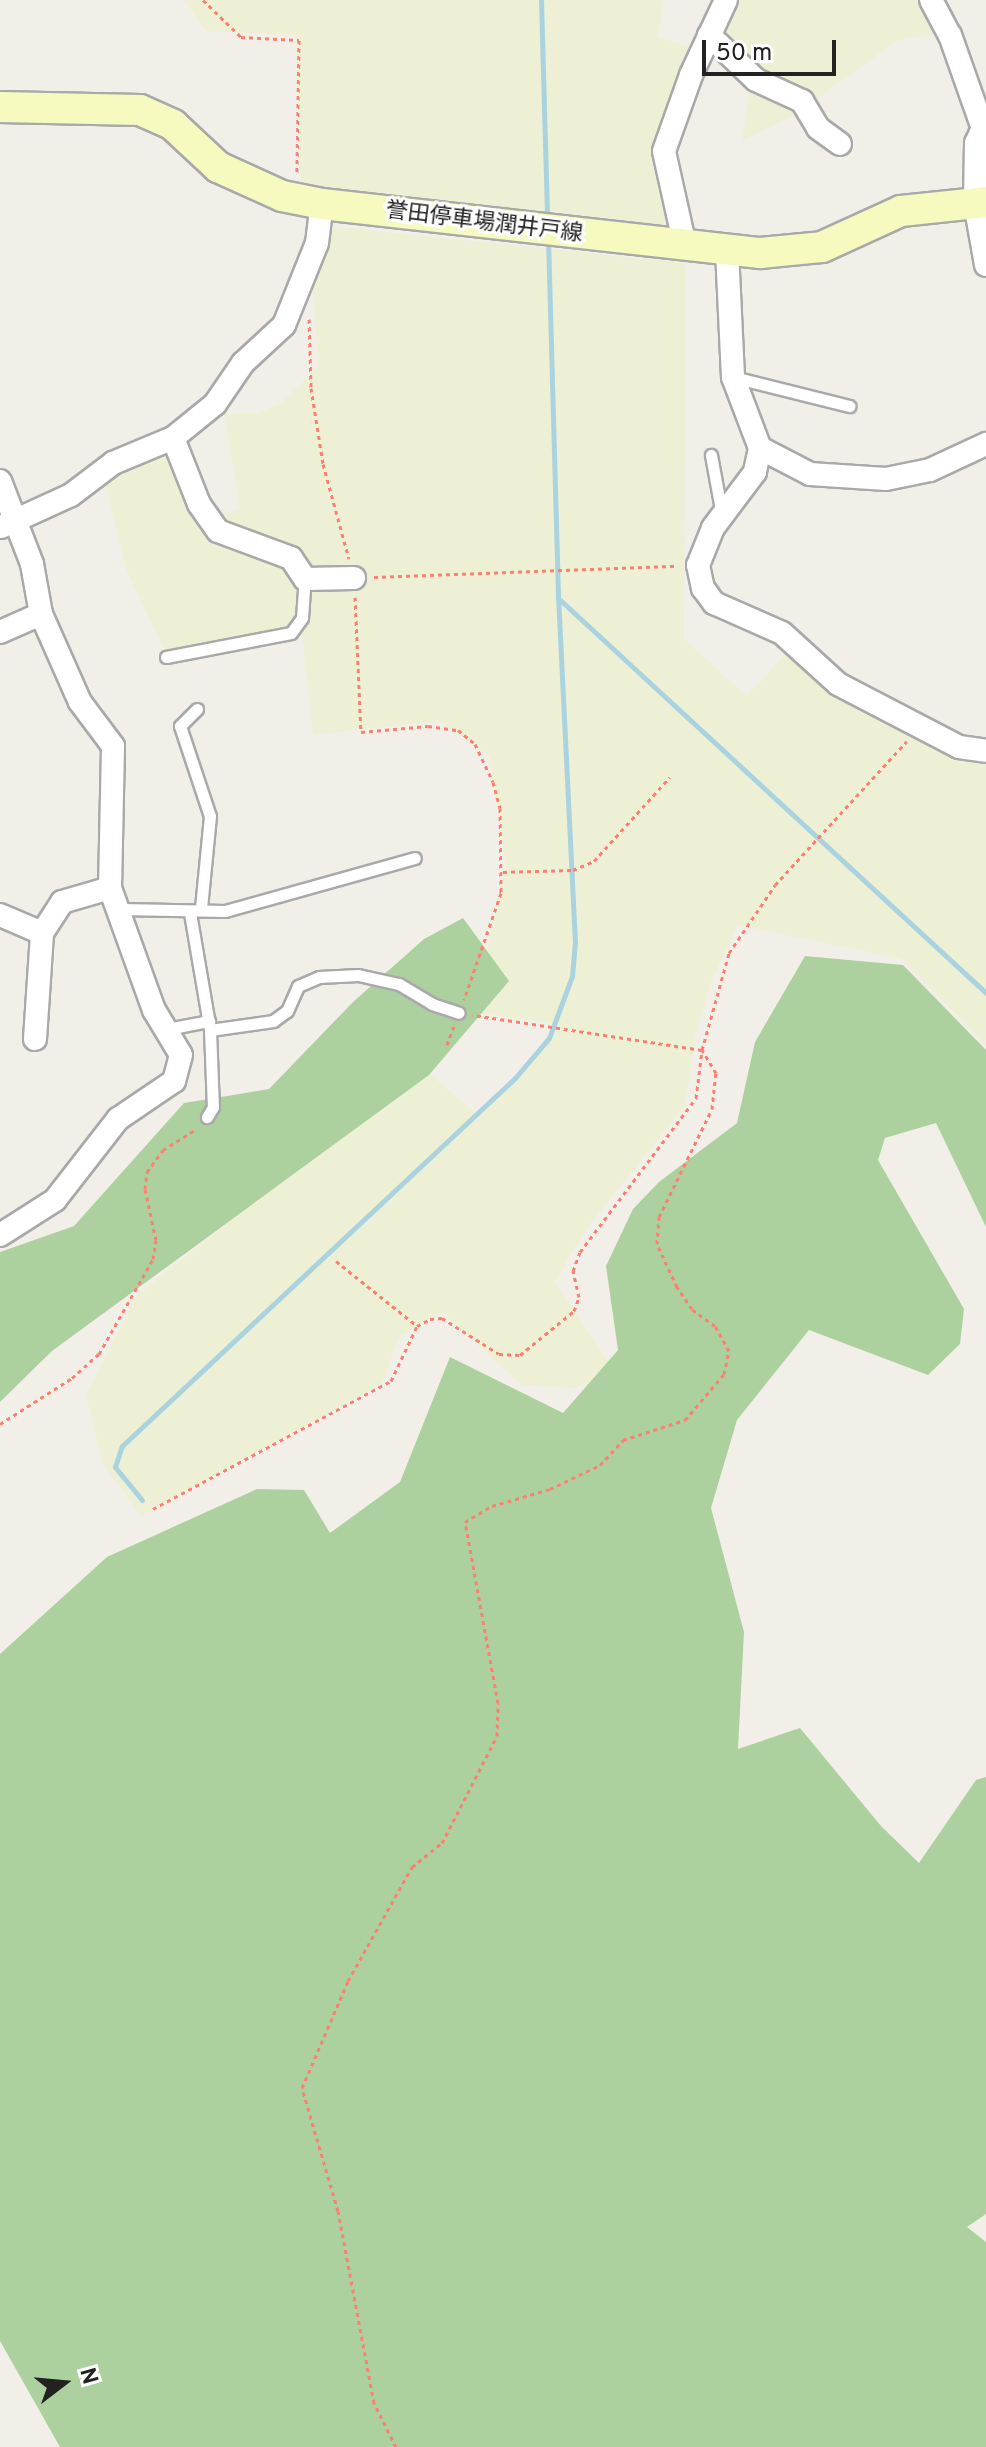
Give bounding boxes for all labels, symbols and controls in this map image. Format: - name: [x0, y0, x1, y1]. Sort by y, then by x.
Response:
- scale bar: [706, 24, 840, 74]
- text: 50 m: [716, 39, 772, 69]
- street label: 誉田停車場潤井戸線: [384, 198, 584, 248]
- north arrow: [24, 2343, 104, 2423]
- text: N: [72, 2365, 103, 2388]

